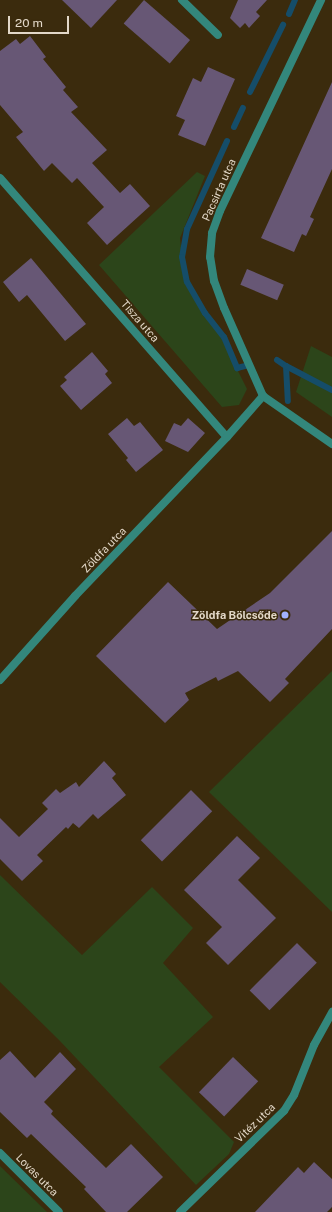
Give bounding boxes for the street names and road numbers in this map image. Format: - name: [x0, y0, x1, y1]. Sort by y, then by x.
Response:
- street label: Pacsirta utca: [199, 157, 239, 223]
- street label: Tisza utca: [118, 297, 162, 345]
- street label: Zöldfa utca: [79, 524, 129, 576]
- street label: Vitéz utca: [232, 1101, 278, 1145]
- street label: Lovas utca: [13, 1151, 61, 1199]

